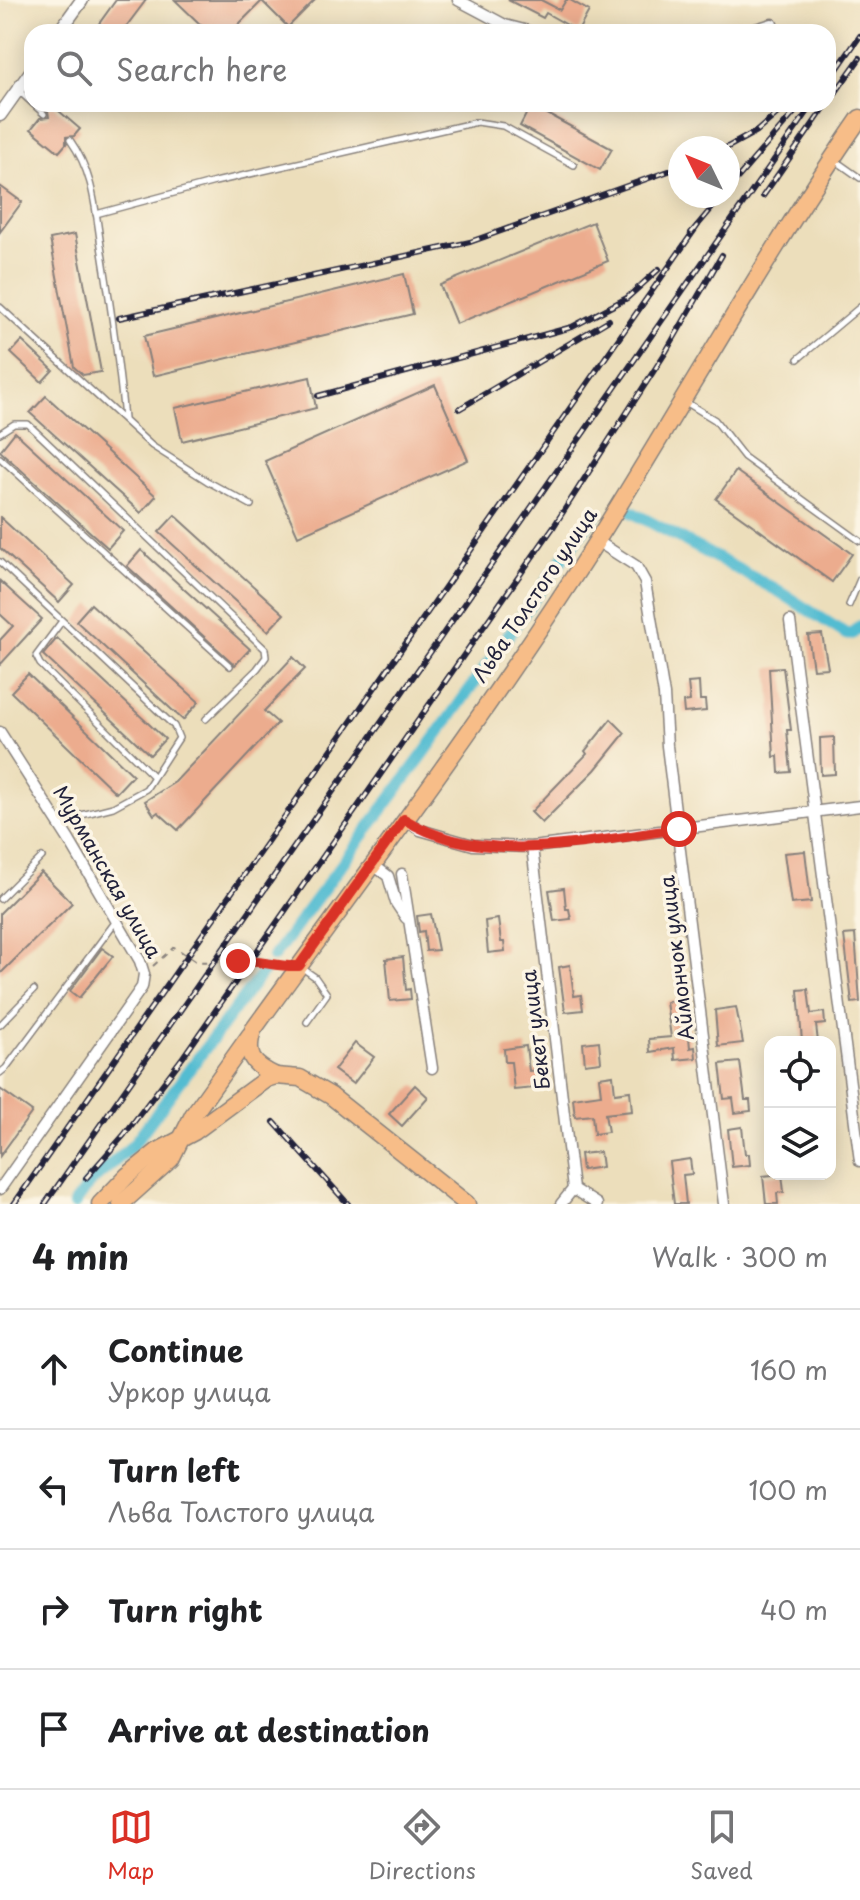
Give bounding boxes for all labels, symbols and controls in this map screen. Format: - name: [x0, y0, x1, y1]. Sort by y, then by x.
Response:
- search box: [24, 24, 836, 112]
- icon: search: [52, 46, 96, 90]
- text: Search here: [116, 46, 288, 91]
- north arrow: [668, 136, 740, 208]
- street label: Льва Толстого улица: [464, 501, 604, 688]
- street label: Мурманская улица: [46, 780, 170, 964]
- route start: [661, 811, 697, 847]
- street label: Аймончок улица: [651, 874, 701, 1042]
- route end: [220, 943, 256, 979]
- street label: Бекет улица: [513, 968, 557, 1092]
- map controls: [764, 1036, 836, 1180]
- button: locate: [764, 1036, 836, 1108]
- button: layers: [764, 1108, 836, 1180]
- text: 4 min: [32, 1230, 129, 1282]
- text: Walk · 300 m: [652, 1237, 828, 1276]
- text: Continue: [108, 1327, 243, 1372]
- icon: ahead: [32, 1347, 76, 1391]
- text: 160 m: [750, 1350, 828, 1389]
- text: Уркор улица: [108, 1372, 271, 1411]
- text: Turn left: [108, 1447, 240, 1492]
- icon: left: [32, 1467, 76, 1511]
- text: 100 m: [748, 1470, 828, 1509]
- text: Льва Толстого улица: [108, 1492, 374, 1531]
- icon: right: [32, 1587, 76, 1631]
- text: Turn right: [108, 1587, 263, 1632]
- text: 40 m: [760, 1590, 828, 1629]
- icon: arrive: [32, 1707, 76, 1751]
- text: Arrive at destination: [108, 1707, 430, 1752]
- tab: Map: [107, 1805, 154, 1886]
- tab: Directions: [369, 1805, 476, 1886]
- tab: Saved: [690, 1805, 753, 1886]

